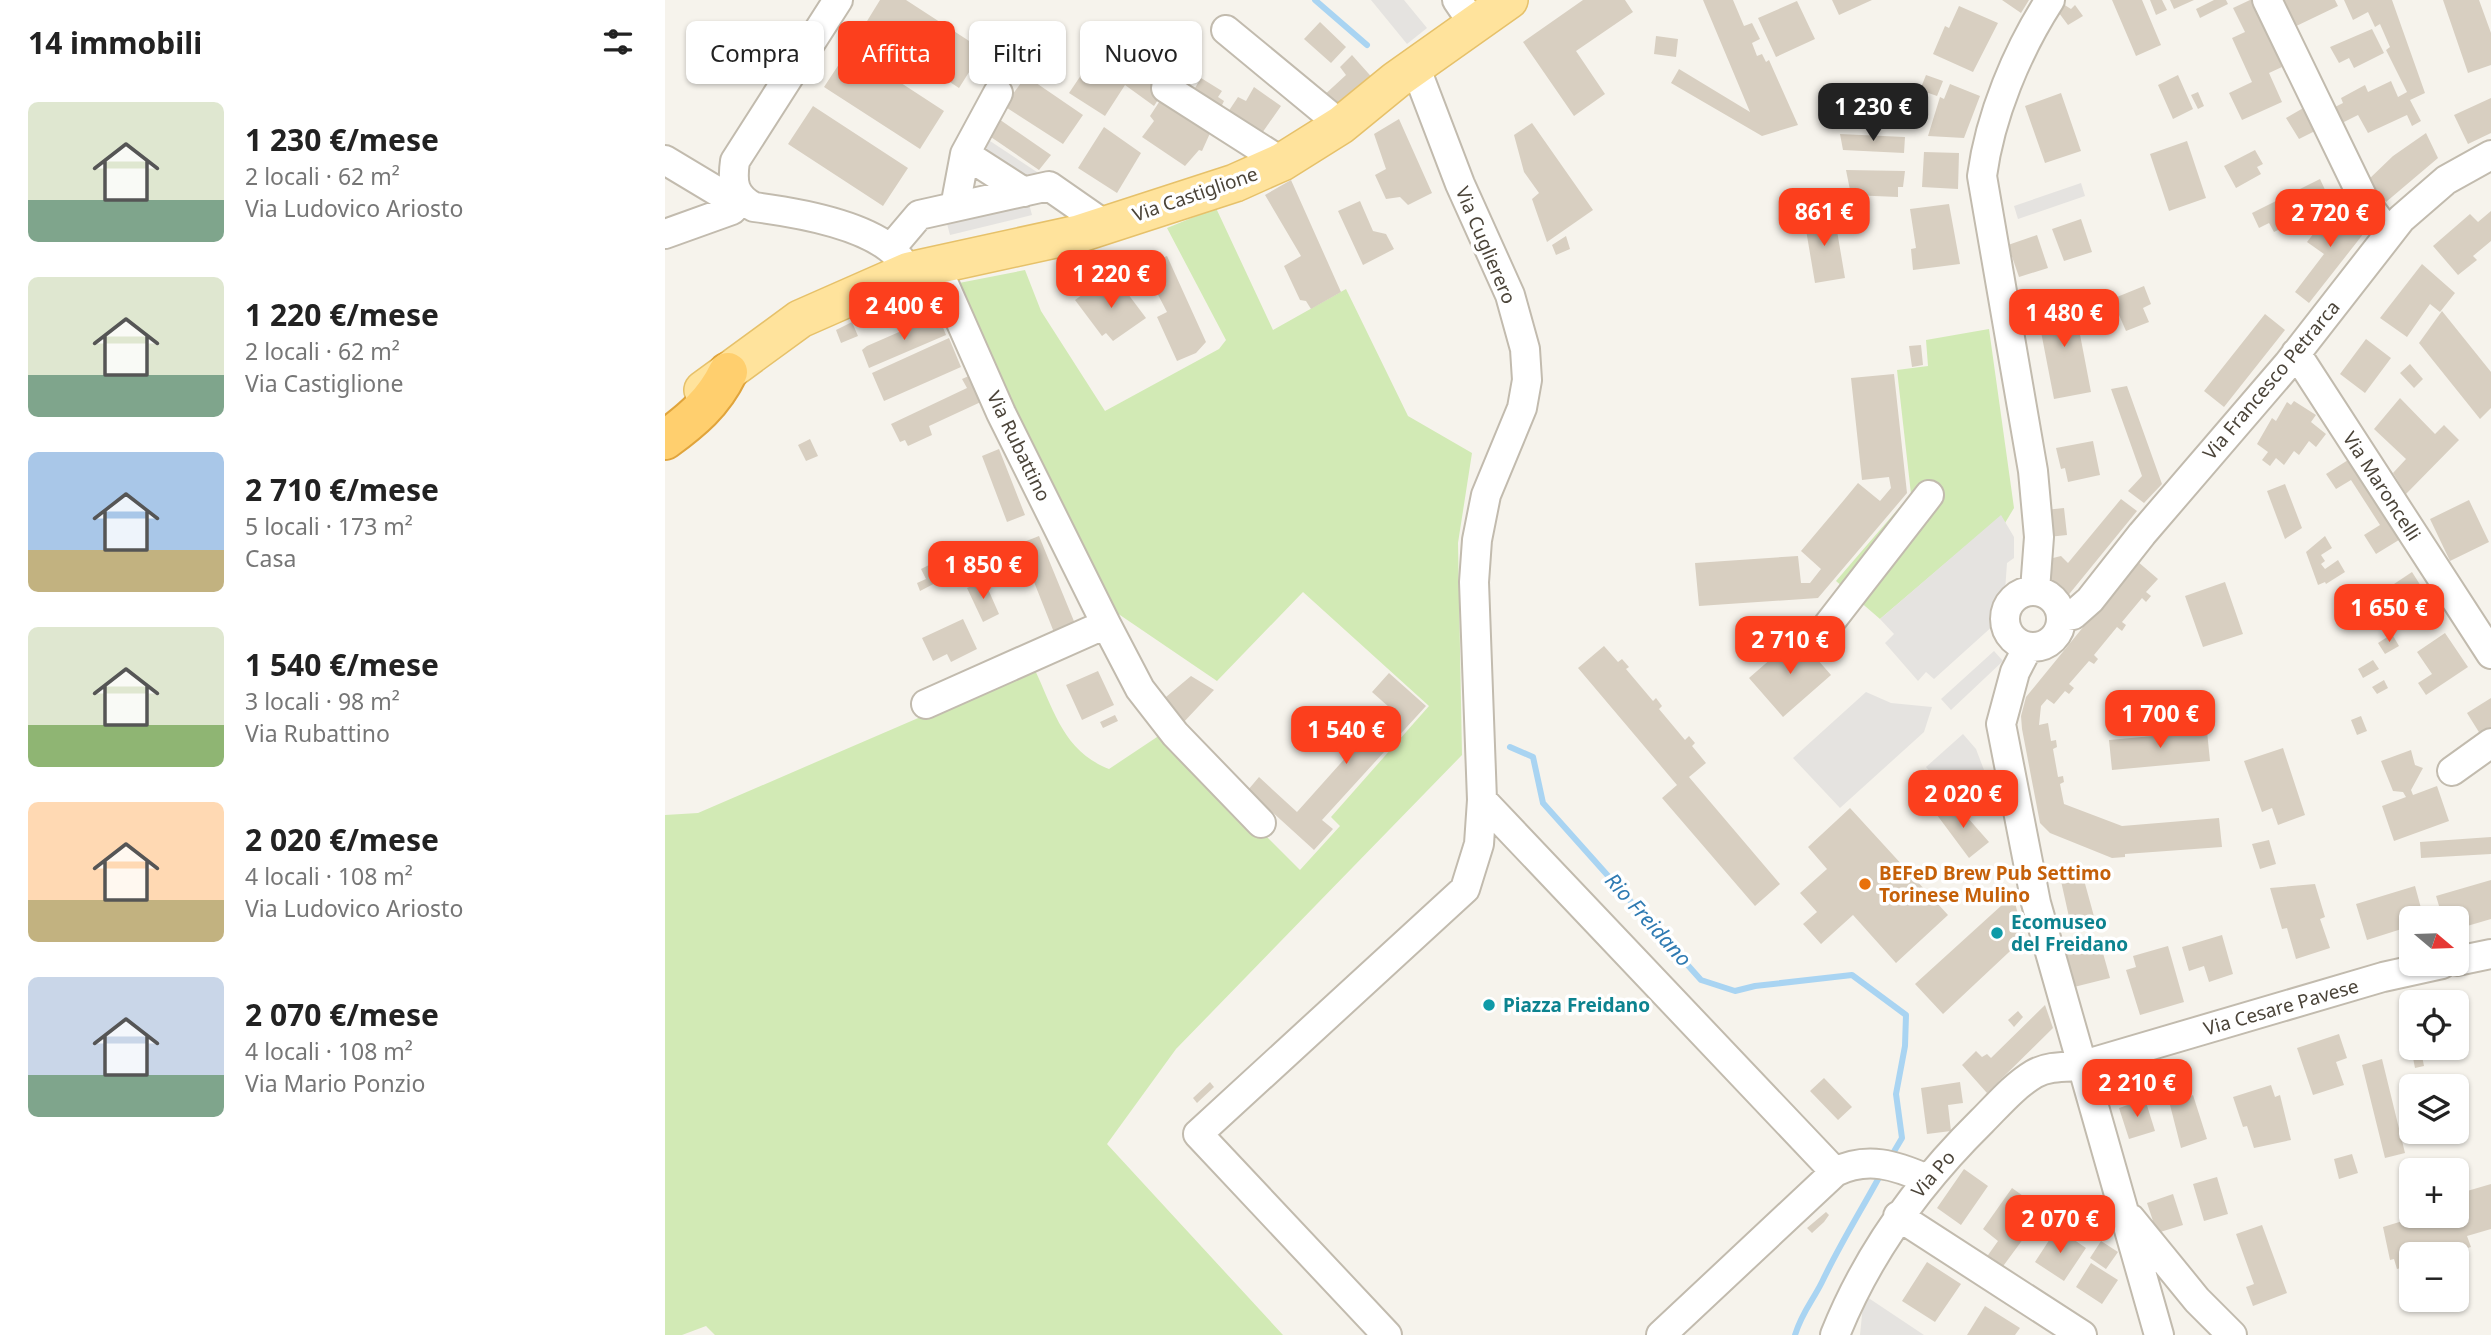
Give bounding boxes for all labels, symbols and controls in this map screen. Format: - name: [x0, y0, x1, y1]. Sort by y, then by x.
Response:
- chip: Compra: [686, 21, 824, 84]
- chip: Affitta: [838, 21, 955, 84]
- chip: Filtri: [969, 21, 1066, 84]
- chip: Nuovo: [1080, 21, 1202, 84]
- text: 14 immobili: [28, 22, 202, 63]
- icon: filters: [599, 23, 637, 61]
- pin: 1 230 €: [1808, 83, 1938, 143]
- text: 1 230 €: [1834, 90, 1912, 122]
- text: 1 230 €/mese: [245, 119, 439, 160]
- icon: home: [84, 130, 168, 214]
- text: 2 locali · 62 m²: [245, 160, 400, 192]
- street label: Via Castiglione: [1129, 160, 1261, 228]
- street label: Via Cuglierero: [1450, 182, 1522, 308]
- pin: 861 €: [1775, 188, 1873, 248]
- pin: 2 720 €: [2265, 190, 2395, 249]
- text: Via Ludovico Ariosto: [245, 192, 463, 224]
- text: 861 €: [1795, 195, 1853, 227]
- text: 2 720 €: [2291, 196, 2369, 228]
- pin: 1 220 €: [1046, 250, 1176, 310]
- text: 1 220 €: [1072, 257, 1150, 289]
- pin: 2 400 €: [839, 282, 969, 342]
- text: 2 400 €: [865, 289, 943, 321]
- pin: 1 480 €: [1999, 290, 2129, 349]
- text: 1 220 €/mese: [245, 294, 439, 335]
- street label: Via Francesco Petrarca: [2197, 295, 2345, 465]
- text: 1 480 €: [2025, 296, 2103, 328]
- icon: home: [84, 305, 168, 389]
- text: 2 locali · 62 m²: [245, 335, 400, 367]
- text: Via Castiglione: [245, 367, 403, 399]
- street label: Via Rubattino: [981, 387, 1057, 505]
- street label: Via Maroncelli: [2337, 426, 2427, 546]
- text: 2 710 €/mese: [245, 469, 439, 510]
- icon: home: [84, 480, 168, 564]
- text: 5 locali · 173 m²: [245, 510, 413, 542]
- text: Casa: [245, 542, 296, 574]
- pin: 1 850 €: [918, 542, 1048, 601]
- text: 1 850 €: [944, 548, 1022, 580]
- pin: 1 650 €: [2324, 584, 2454, 644]
- text: 1 650 €: [2350, 591, 2428, 623]
- pin: 2 710 €: [1725, 616, 1855, 676]
- text: 2 710 €: [1751, 623, 1829, 655]
- text: 1 540 €/mese: [245, 644, 439, 685]
- icon: home: [84, 655, 168, 739]
- text: 3 locali · 98 m²: [245, 685, 400, 717]
- pin: 1 700 €: [2095, 690, 2225, 750]
- text: 1 700 €: [2121, 697, 2199, 729]
- pin: 1 540 €: [1281, 706, 1411, 766]
- text: 1 540 €: [1307, 713, 1385, 745]
- text: Via Rubattino: [245, 717, 390, 749]
- pin: 2 020 €: [1898, 770, 2028, 830]
- text: 2 020 €: [1924, 777, 2002, 809]
- text: 2 020 €/mese: [245, 819, 439, 860]
- icon: home: [84, 830, 168, 914]
- text: 4 locali · 108 m²: [245, 860, 413, 892]
- place label: BEFeD Brew Pub Settimo Torinese Mulino: [1879, 860, 2111, 908]
- water label: Rio Freidano: [1599, 867, 1698, 972]
- marker: BEFeD Brew Pub Settimo Torinese Mulino: [1857, 876, 1873, 892]
- text: Via Ludovico Ariosto: [245, 892, 463, 924]
- north arrow: [2399, 906, 2469, 976]
- map controls: [2399, 906, 2469, 1312]
- place label: Ecomuseo del Freidano: [2011, 909, 2128, 957]
- marker: Ecomuseo del Freidano: [1989, 925, 2005, 941]
- street label: Via Cesare Pavese: [2201, 972, 2361, 1042]
- button: locate: [2399, 990, 2469, 1060]
- place label: Piazza Freidano: [1503, 992, 1650, 1018]
- text: 2 070 €/mese: [245, 994, 439, 1035]
- marker: Piazza Freidano: [1481, 997, 1497, 1013]
- icon: home: [84, 1005, 168, 1089]
- text: 4 locali · 108 m²: [245, 1035, 413, 1067]
- pin: 2 210 €: [2072, 1060, 2202, 1119]
- text: 2 210 €: [2098, 1066, 2176, 1098]
- text: Via Mario Ponzio: [245, 1067, 425, 1099]
- button: layers: [2399, 1074, 2469, 1144]
- street label: Via Po: [1905, 1145, 1961, 1203]
- button: +: [2399, 1158, 2469, 1228]
- pin: 2 070 €: [1995, 1196, 2125, 1255]
- text: 2 070 €: [2021, 1202, 2099, 1234]
- button: −: [2399, 1242, 2469, 1312]

